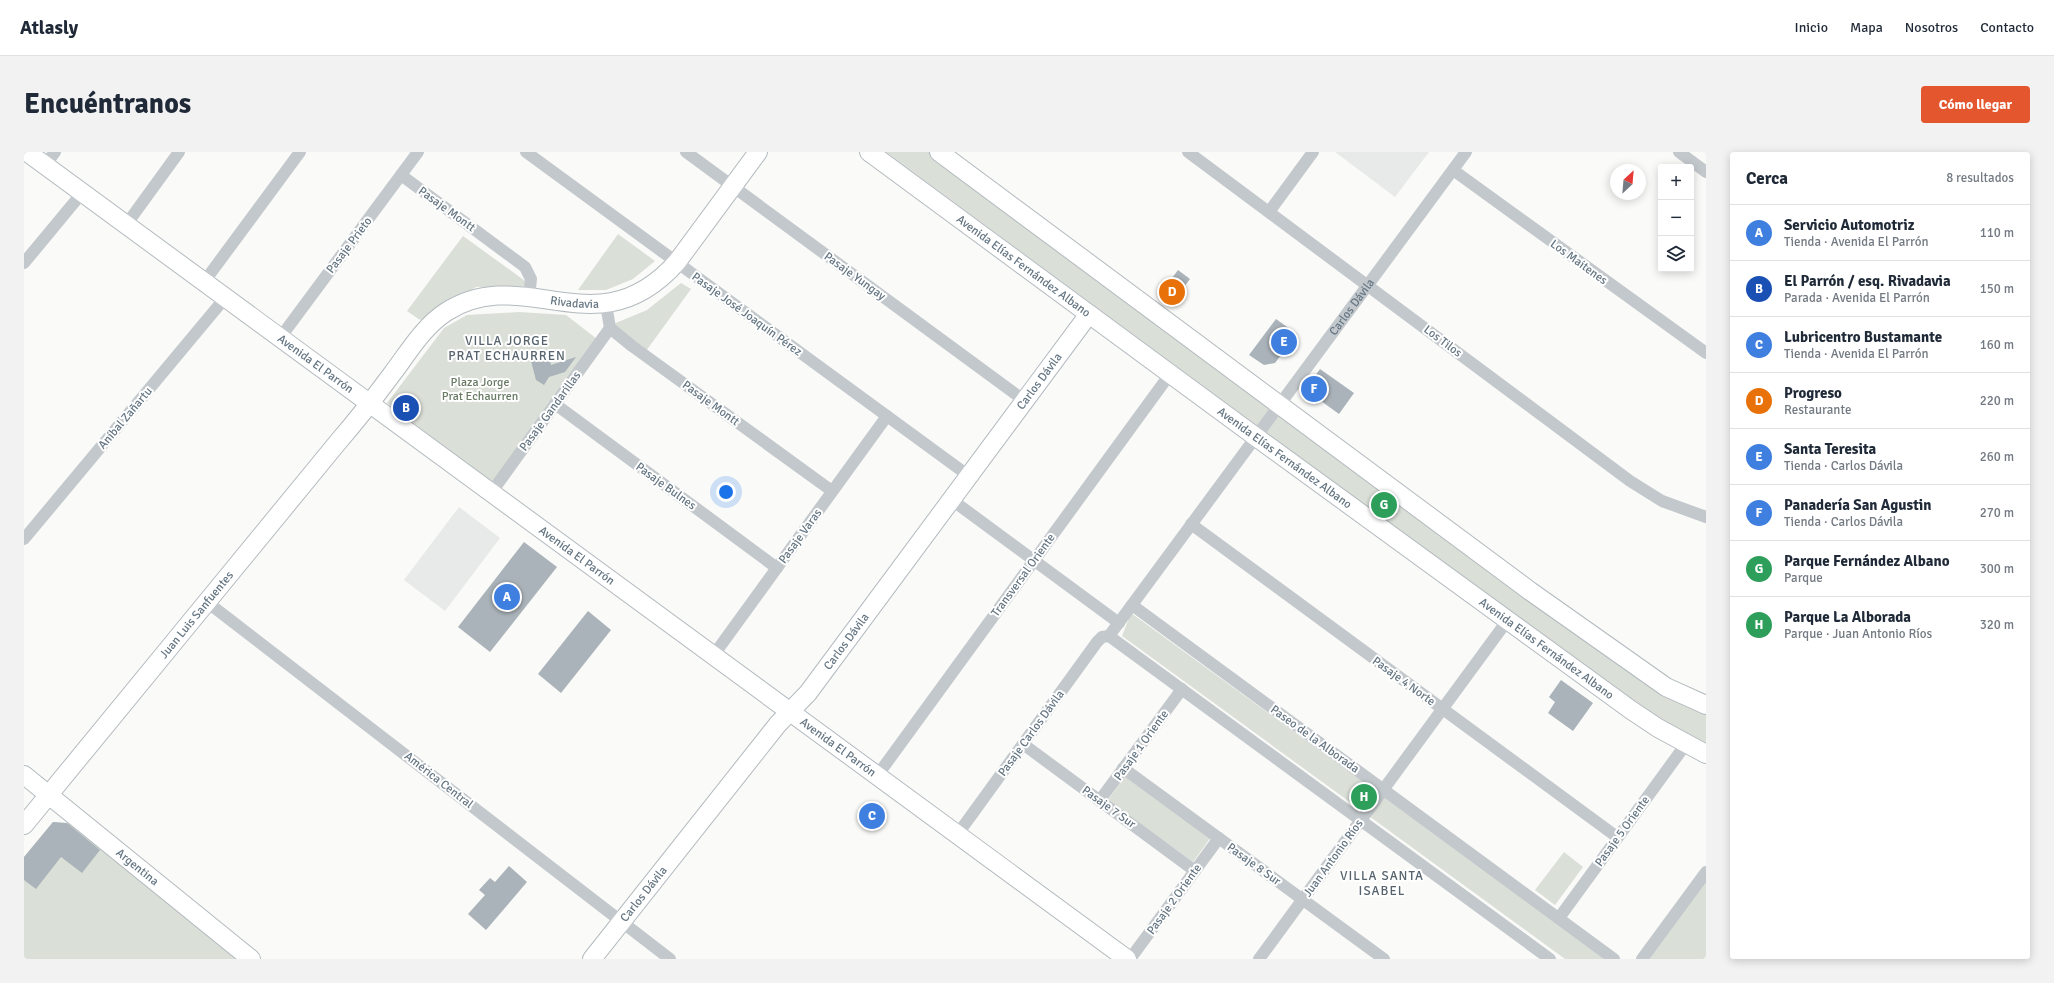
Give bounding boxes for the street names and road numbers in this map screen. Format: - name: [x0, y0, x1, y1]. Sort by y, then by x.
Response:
- street label: Pasaje Montt: [415, 184, 478, 235]
- street label: Avenida Elías Fernández Albano: [953, 212, 1093, 321]
- street label: Pasaje Prieto: [323, 214, 375, 276]
- street label: Los Maitenes: [1547, 237, 1610, 288]
- street label: Pasaje Yungay: [821, 249, 889, 304]
- street label: Pasaje José Joaquín Pérez: [689, 269, 805, 359]
- street label: Carlos Dávila: [1326, 276, 1378, 339]
- street label: Rivadavia: [549, 293, 599, 312]
- street label: Los Tilos: [1421, 322, 1465, 361]
- street label: Avenida El Parrón: [274, 331, 356, 397]
- street label: Carlos Dávila: [1014, 350, 1066, 413]
- street label: Pasaje Gandarillas: [516, 368, 584, 454]
- street label: Pasaje Montt: [679, 378, 742, 429]
- street label: Aníbal Zañartu: [95, 384, 156, 452]
- street label: Avenida Elías Fernández Albano: [1214, 404, 1355, 512]
- street label: Pasaje Bulnes: [633, 459, 699, 513]
- street label: Pasaje Varas: [775, 506, 825, 567]
- street label: Avenida El Parrón: [536, 523, 617, 589]
- street label: Transversal Oriente: [988, 531, 1059, 620]
- street label: Juan Luis Sanfuentes: [157, 568, 237, 662]
- street label: Avenida Elías Fernández Albano: [1476, 595, 1616, 703]
- street label: Carlos Dávila: [821, 610, 873, 673]
- street label: Pasaje 4 Norte: [1369, 654, 1438, 709]
- street label: Pasaje Carlos Dávila: [995, 687, 1068, 779]
- street label: Paseo de la Alborada: [1267, 702, 1362, 777]
- street label: Pasaje 1 Oriente: [1111, 707, 1172, 783]
- street label: Avenida El Parrón: [797, 715, 879, 780]
- street label: América Central: [401, 749, 476, 812]
- street label: Pasaje 7 Sur: [1079, 783, 1139, 832]
- street label: Pasaje 5 Oriente: [1592, 793, 1653, 869]
- street label: Juan Antonio Ríos: [1300, 817, 1367, 900]
- street label: Pasaje 8 Sur: [1224, 840, 1284, 889]
- street label: Argentina: [113, 846, 162, 889]
- street label: Pasaje 2 Oriente: [1144, 861, 1205, 937]
- street label: Carlos Dávila: [617, 863, 671, 925]

